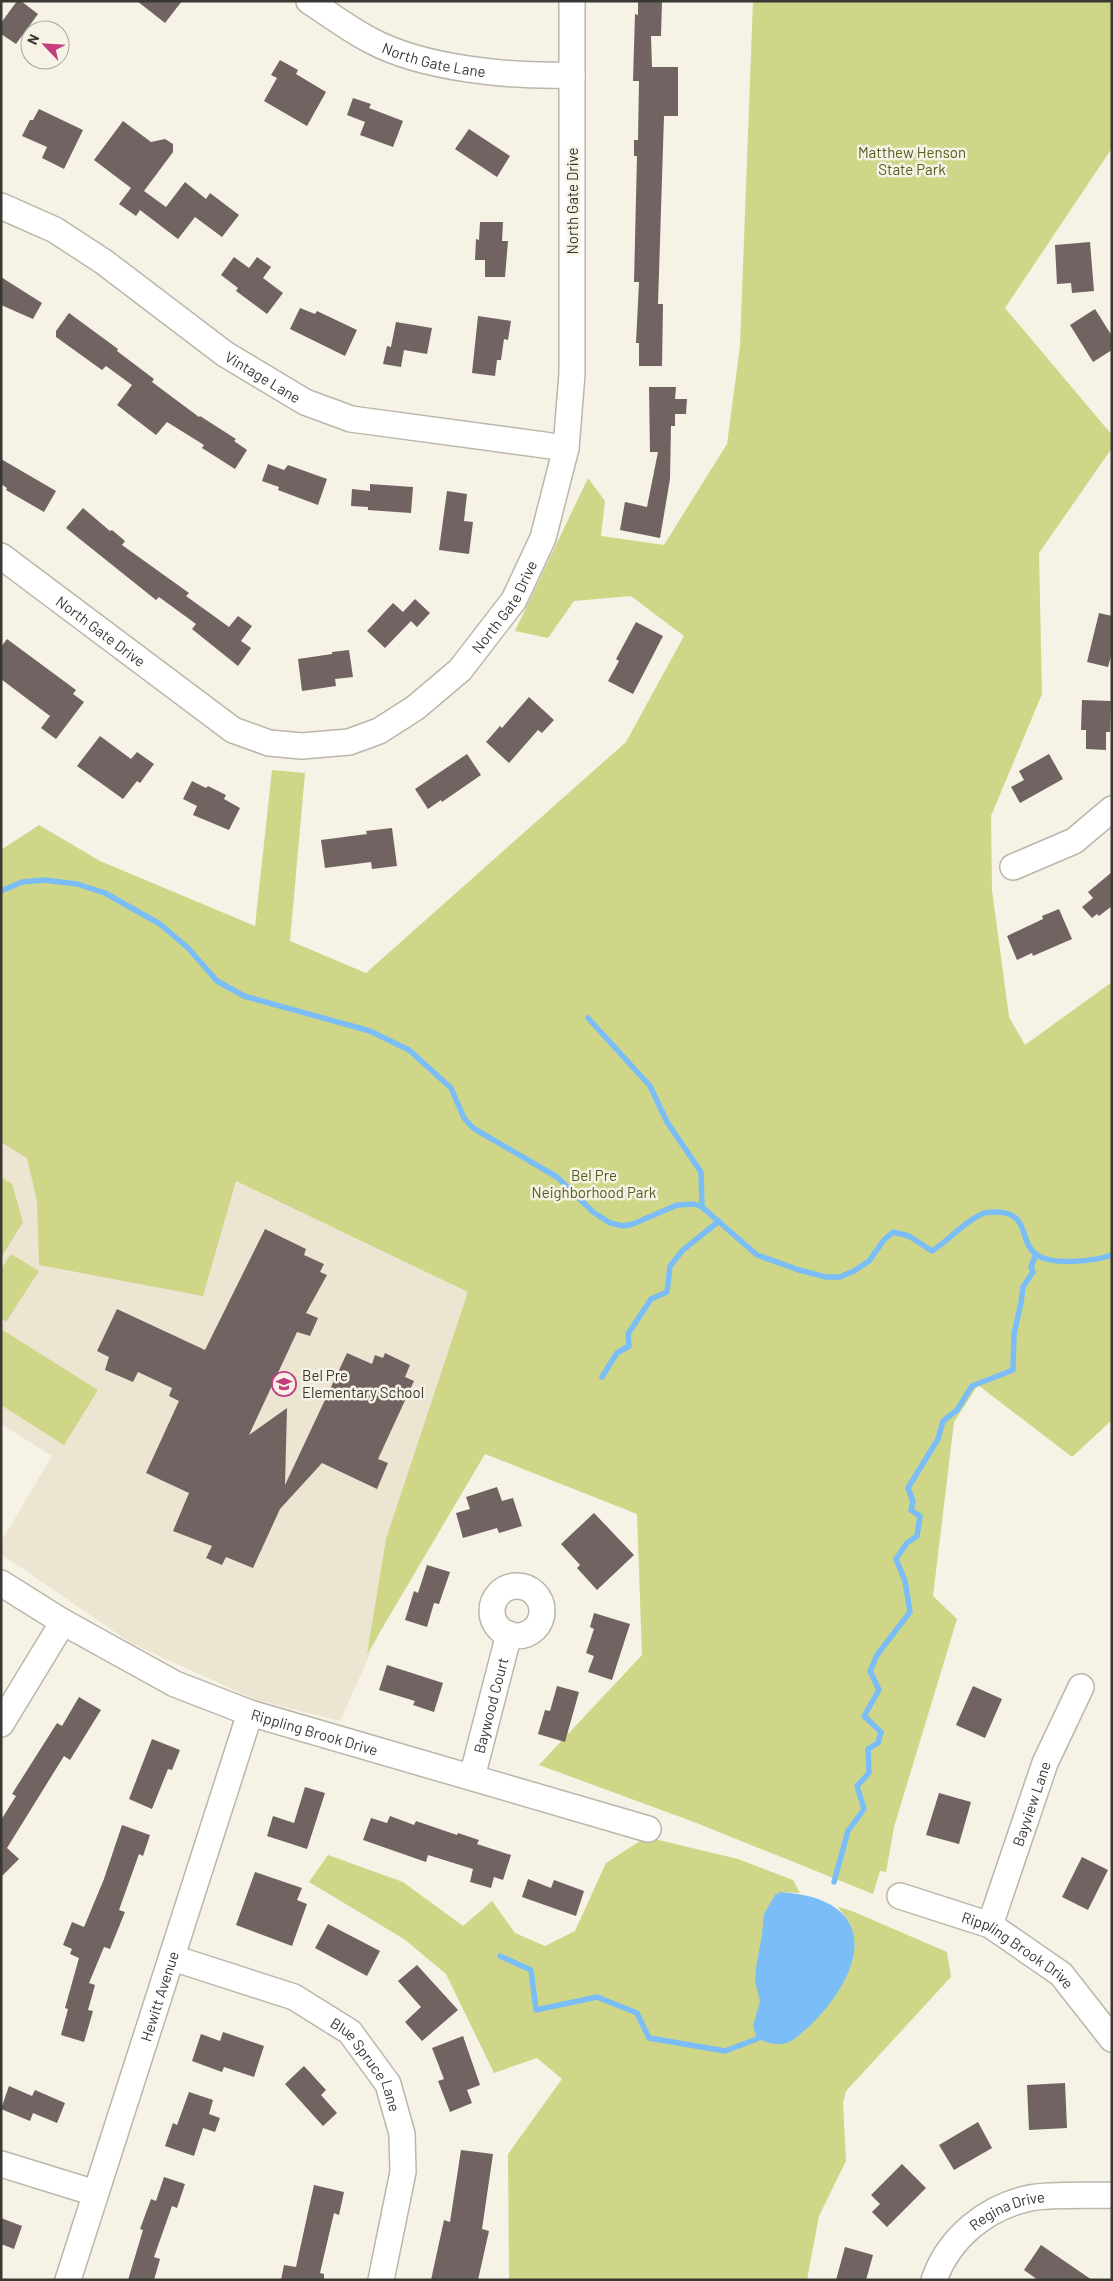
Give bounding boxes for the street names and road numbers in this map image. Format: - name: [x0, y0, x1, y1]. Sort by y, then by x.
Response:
- street label: North Gate Lane: [380, 38, 487, 80]
- street label: North Gate Drive: [563, 148, 581, 254]
- street label: Vintage Lane: [222, 347, 304, 406]
- street label: North Gate Drive: [468, 557, 540, 656]
- street label: North Gate Drive: [53, 592, 149, 670]
- street label: Baywood Court: [469, 1655, 512, 1755]
- street label: Rippling Brook Drive: [249, 1705, 380, 1759]
- street label: Bayview Lane: [1008, 1759, 1054, 1849]
- street label: Rippling Brook Drive: [960, 1907, 1078, 1992]
- street label: Hewitt Avenue: [136, 1949, 182, 2044]
- street label: Blue Spruce Lane: [328, 2013, 404, 2114]
- street label: Regina Drive: [965, 2187, 1045, 2234]

